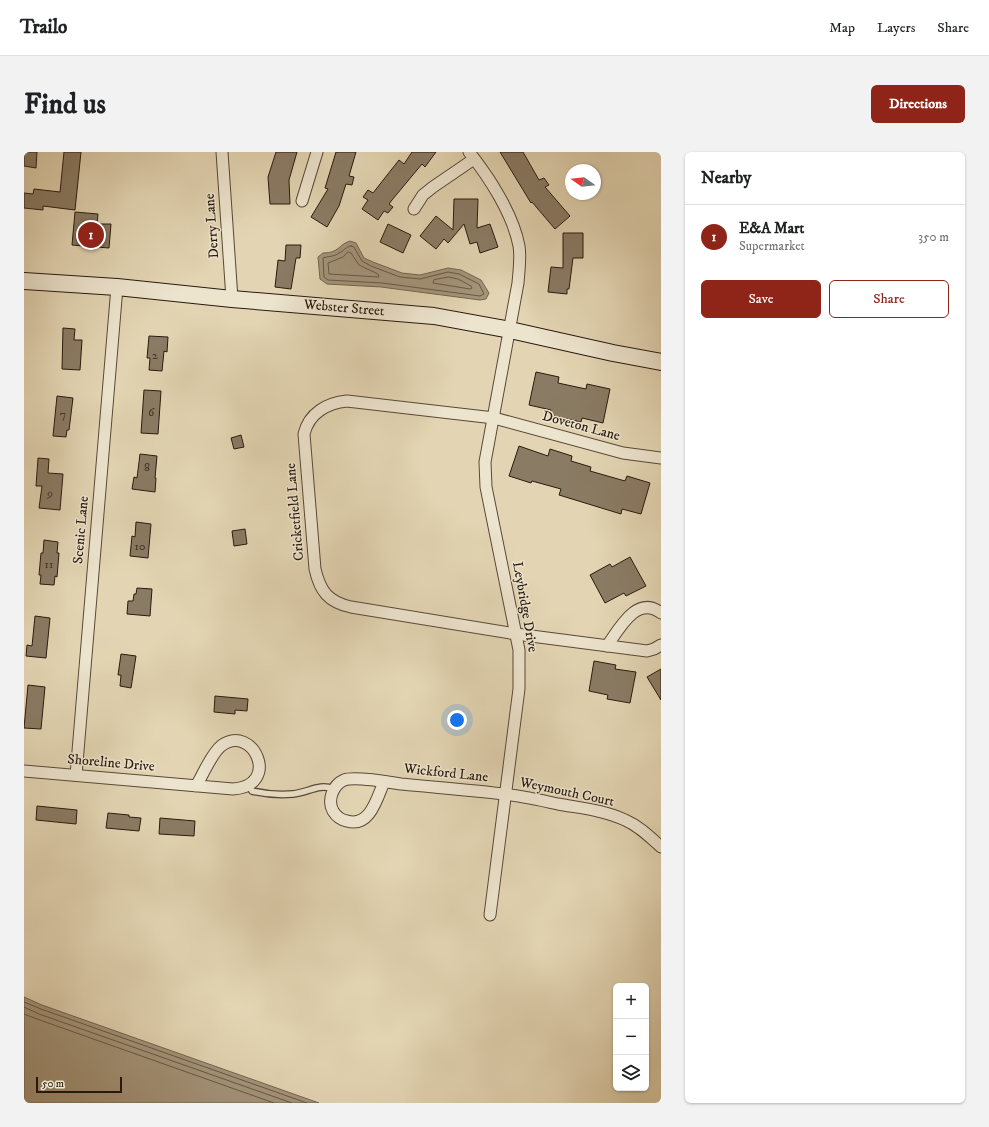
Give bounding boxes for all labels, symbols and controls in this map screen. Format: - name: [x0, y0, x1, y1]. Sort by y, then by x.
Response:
- text: Trailo: [20, 16, 67, 39]
- text: Map: [829, 19, 855, 37]
- text: Layers: [877, 19, 915, 37]
- text: Share: [937, 19, 969, 37]
- button: Directions: [871, 85, 965, 123]
- text: Find us: [24, 87, 106, 122]
- north arrow: [565, 164, 601, 200]
- text: Nearby: [701, 167, 751, 189]
- street label: Derry Lane: [201, 193, 223, 259]
- text: E&A Mart: [739, 219, 804, 238]
- pin: 1: [78, 220, 104, 250]
- text: 1: [712, 229, 716, 245]
- text: 350 m: [918, 229, 949, 245]
- text: Supermarket: [739, 238, 805, 254]
- button: Save: [701, 280, 821, 318]
- button: Share: [829, 280, 949, 318]
- street label: Webster Street: [302, 295, 386, 321]
- house number: 2: [152, 348, 158, 363]
- house number: 6: [148, 405, 155, 420]
- house number: 7: [60, 407, 66, 422]
- street label: Doveton Lane: [540, 407, 622, 445]
- house number: 8: [144, 460, 150, 475]
- street label: Cricketfield Lane: [282, 462, 308, 562]
- house number: 9: [46, 486, 53, 501]
- street label: Scenic Lane: [69, 495, 93, 565]
- house number: 10: [135, 539, 145, 554]
- house number: 11: [45, 557, 53, 572]
- street label: Leybridge Drive: [508, 560, 542, 654]
- your location: [447, 710, 467, 730]
- street label: Shoreline Drive: [67, 750, 156, 776]
- street label: Wickford Lane: [402, 760, 489, 786]
- street label: Weymouth Court: [517, 773, 616, 811]
- map controls: [613, 983, 649, 1091]
- button: +: [613, 983, 649, 1019]
- button: −: [613, 1019, 649, 1055]
- button: layers: [613, 1055, 649, 1091]
- scale bar: [36, 1075, 122, 1094]
- text: 50 m: [42, 1077, 64, 1091]

